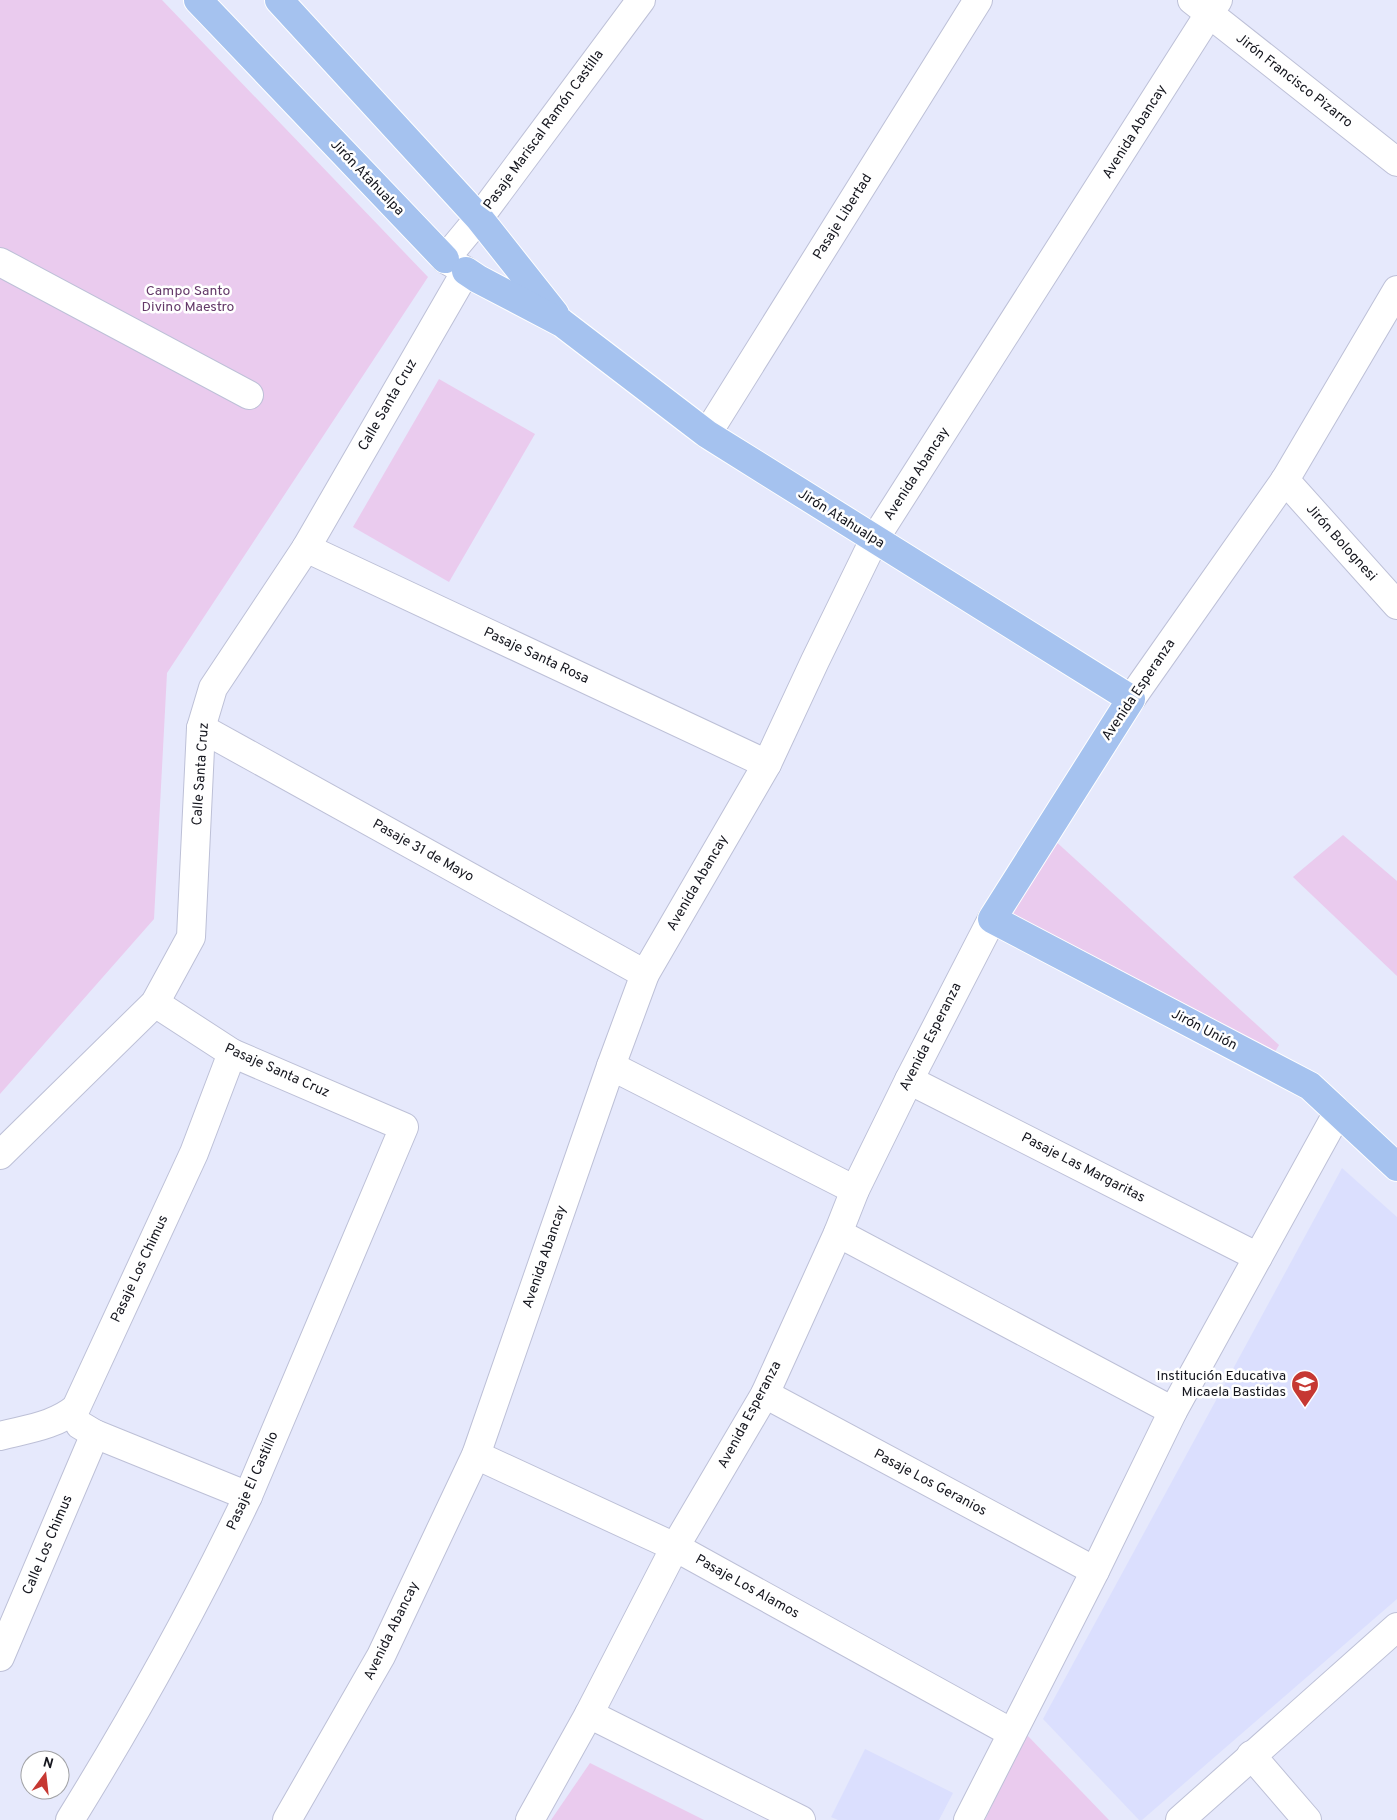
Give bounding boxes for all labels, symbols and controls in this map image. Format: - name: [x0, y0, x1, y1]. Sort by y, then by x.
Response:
- street label: Jirón Francisco Pizarro: [1232, 30, 1356, 132]
- street label: Pasaje Mariscal Ramón Castilla: [480, 47, 608, 213]
- street label: Avenida Abancay: [1099, 82, 1171, 182]
- street label: Jirón Atahualpa: [327, 137, 407, 219]
- street label: Pasaje Libertad: [810, 171, 876, 263]
- park label: Campo Santo Divino Maestro: [142, 283, 235, 316]
- street label: Calle Santa Cruz: [355, 356, 421, 454]
- street label: Avenida Abancay: [881, 424, 953, 524]
- street label: Jirón Atahualpa: [795, 486, 887, 552]
- street label: Jirón Bolognesi: [1302, 501, 1380, 585]
- street label: Pasaje Santa Rosa: [481, 624, 591, 688]
- street label: Avenida Esperanza: [1099, 636, 1179, 744]
- street label: Calle Santa Cruz: [189, 722, 213, 826]
- street label: Pasaje 31 de Mayo: [369, 816, 477, 886]
- street label: Avenida Abancay: [664, 832, 732, 934]
- street label: Avenida Esperanza: [896, 980, 966, 1094]
- street label: Jirón Unión: [1168, 1006, 1240, 1054]
- street label: Pasaje Santa Cruz: [222, 1040, 332, 1102]
- street label: Pasaje Las Margaritas: [1018, 1129, 1148, 1207]
- street label: Avenida Abancay: [519, 1203, 571, 1311]
- street label: Pasaje Los Chimus: [108, 1213, 172, 1325]
- street label: Avenida Esperanza: [715, 1358, 785, 1472]
- place label: Institución Educativa Micaela Bastidas: [1156, 1368, 1286, 1401]
- school or university icon: Institución Educativa Micaela Bastidas: [1290, 1369, 1320, 1408]
- street label: Pasaje El Castillo: [224, 1429, 282, 1533]
- street label: Pasaje Los Geranios: [871, 1446, 989, 1520]
- street label: Calle Los Chimus: [19, 1493, 77, 1597]
- street label: Pasaje Los Alamos: [692, 1551, 802, 1623]
- street label: Avenida Abancay: [361, 1579, 423, 1683]
- north arrow: [20, 1750, 70, 1800]
- text: N: [41, 1754, 55, 1773]

